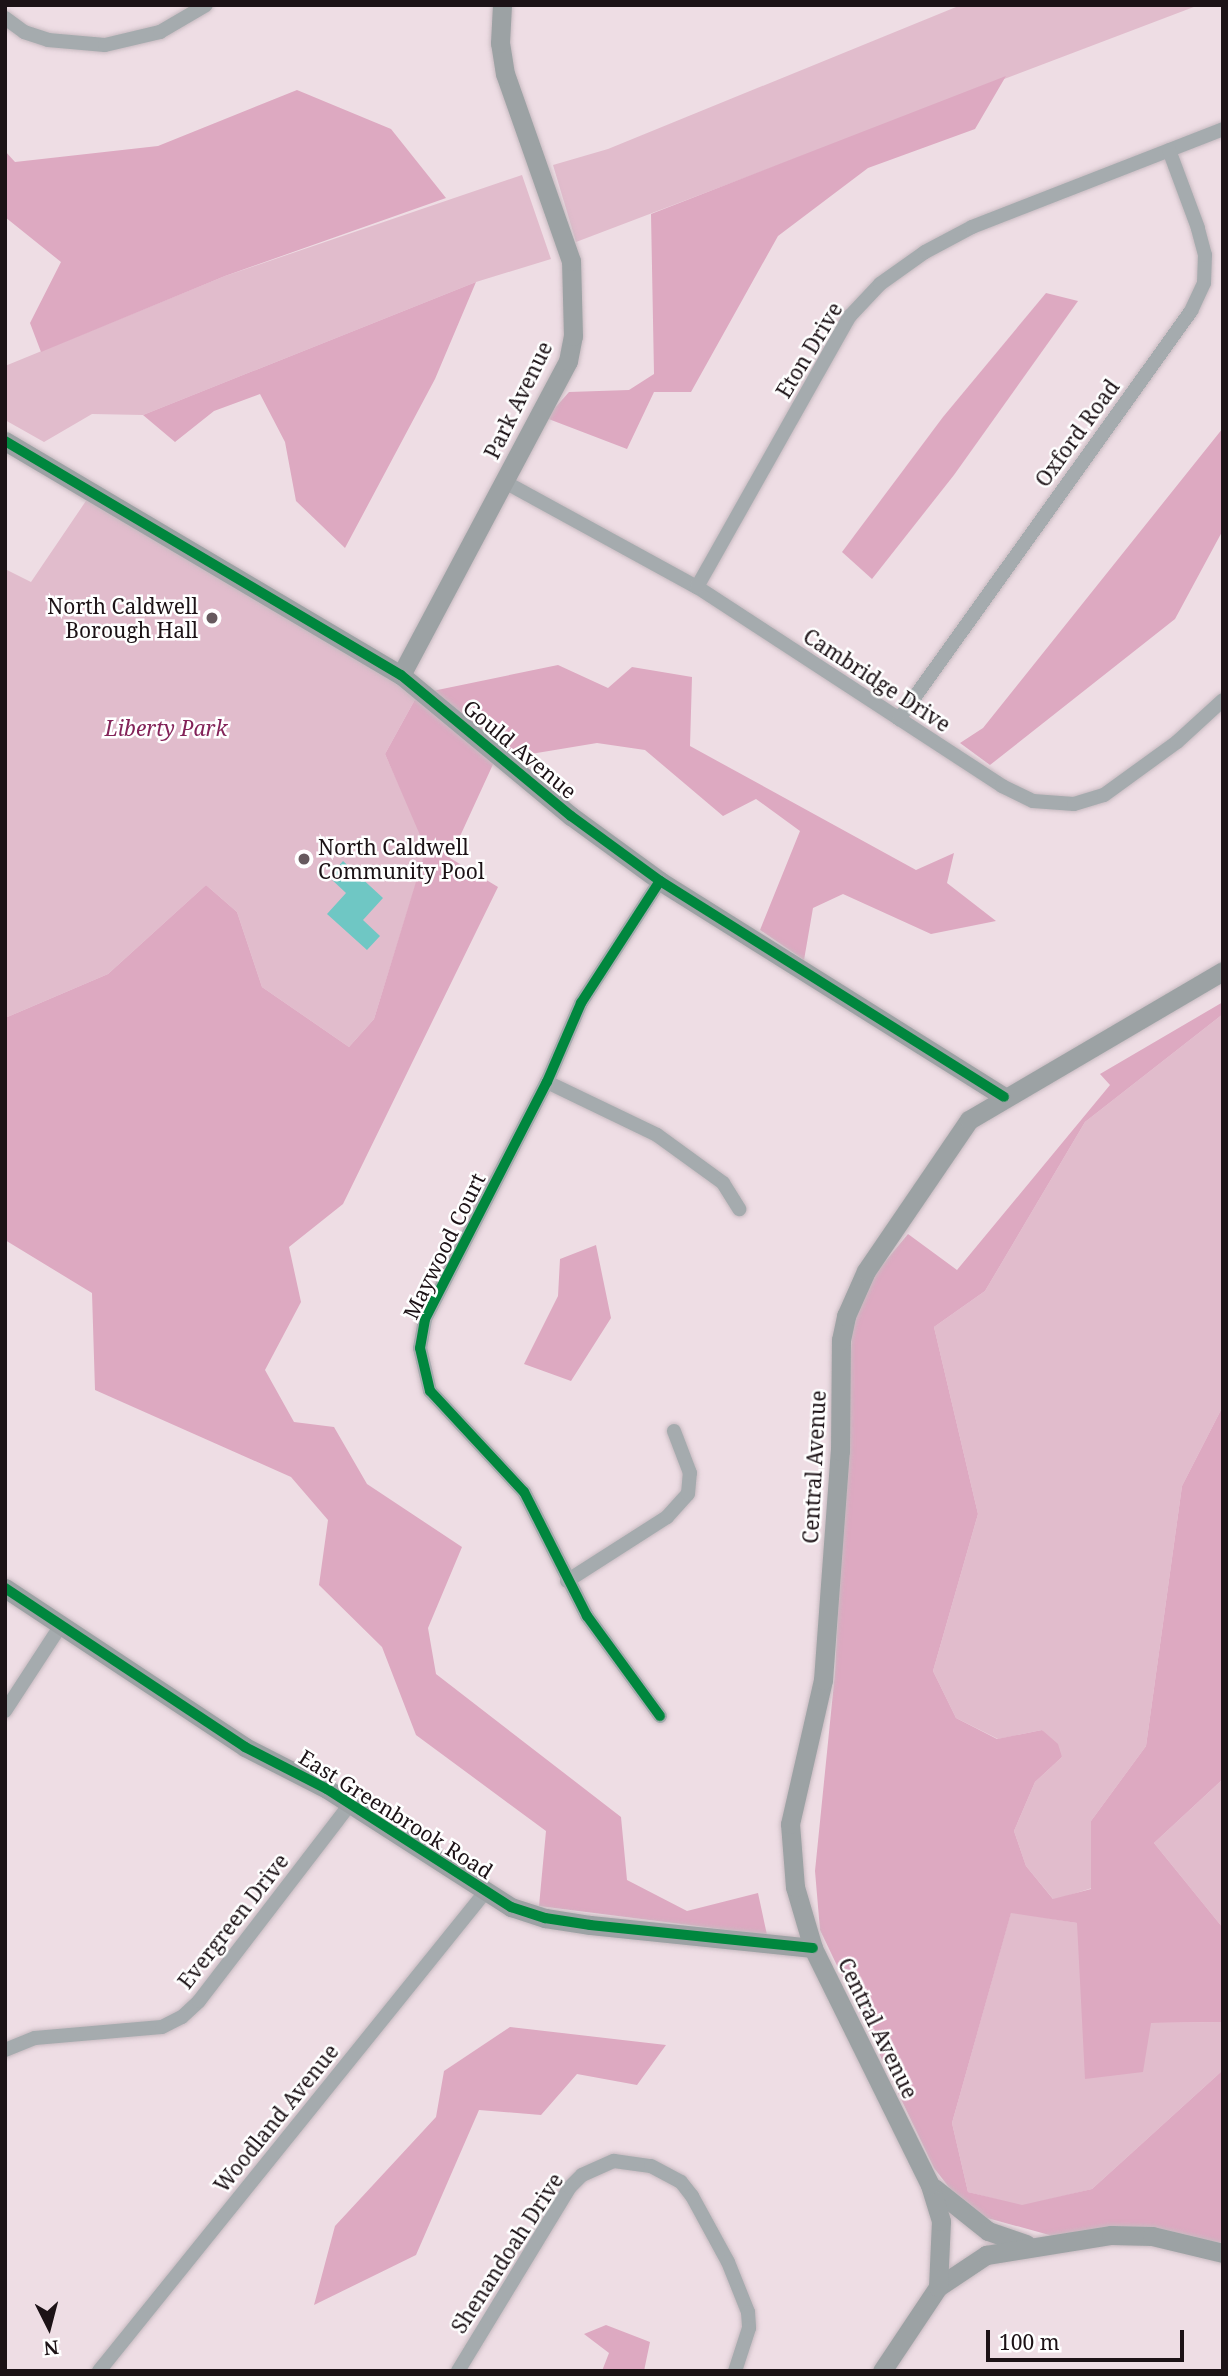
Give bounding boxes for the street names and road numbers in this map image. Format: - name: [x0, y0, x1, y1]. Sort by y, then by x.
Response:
- street label: Eton Drive: [771, 298, 847, 402]
- street label: Park Avenue: [479, 337, 557, 463]
- street label: Oxford Road: [1030, 374, 1124, 492]
- street label: Cambridge Drive: [799, 623, 955, 737]
- street label: Gould Avenue: [458, 694, 582, 804]
- street label: Maywood Court: [398, 1169, 490, 1323]
- street label: Central Avenue: [797, 1390, 831, 1544]
- street label: East Greenbrook Road: [295, 1744, 497, 1884]
- street label: Evergreen Drive: [172, 1849, 294, 1993]
- street label: Central Avenue: [833, 1954, 923, 2102]
- street label: Woodland Avenue: [209, 2039, 343, 2197]
- street label: Shenandoah Drive: [446, 2168, 568, 2338]

